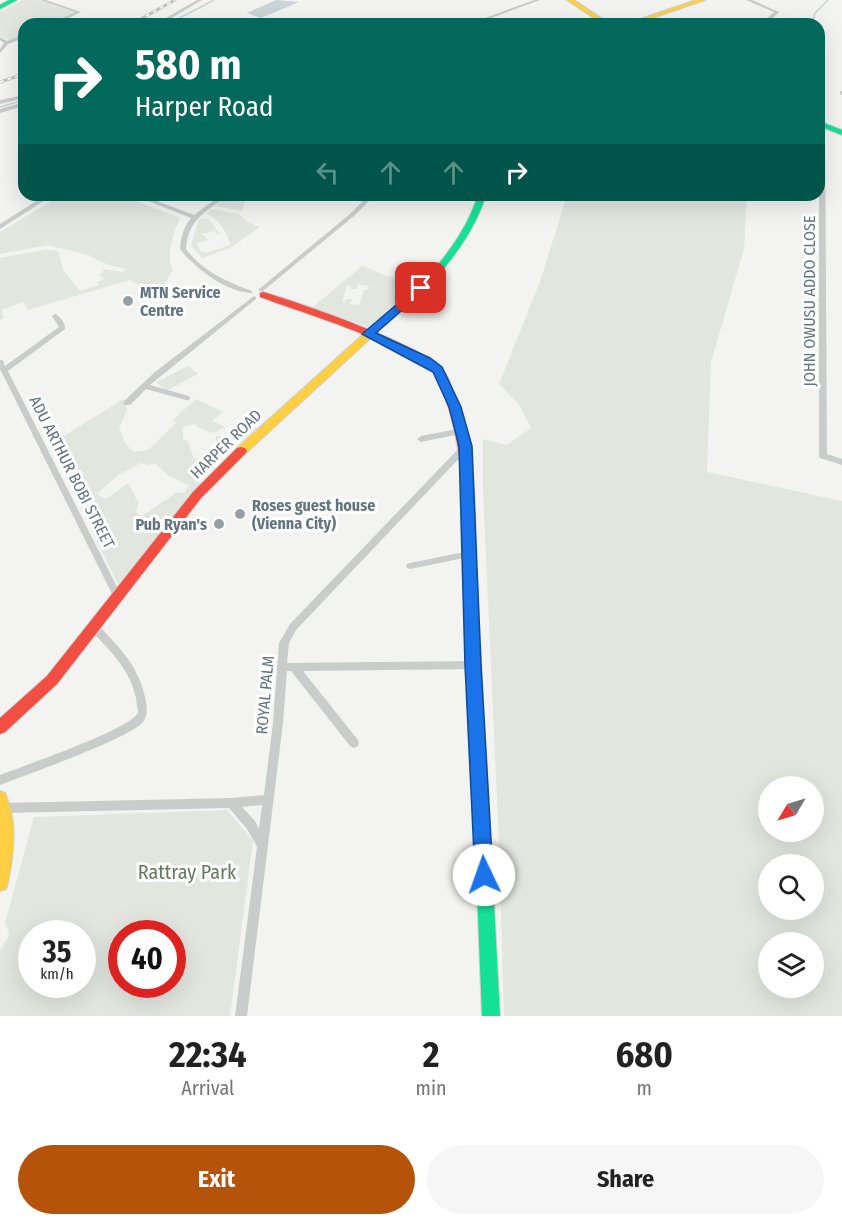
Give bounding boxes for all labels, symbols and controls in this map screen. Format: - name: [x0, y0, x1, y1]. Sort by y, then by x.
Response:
- text: 580 m: [135, 40, 242, 90]
- icon: right: [36, 42, 114, 120]
- text: Harper Road: [135, 91, 273, 123]
- icon: left: [311, 156, 344, 189]
- icon: ahead: [374, 156, 407, 189]
- icon: ahead: [437, 156, 470, 189]
- icon: right: [500, 156, 533, 189]
- street label: JOHN OWUSU ADDO CLOSE: [800, 216, 819, 386]
- pin: [395, 262, 446, 313]
- icon: arrive: [404, 271, 437, 304]
- place label: MTN Service Centre: [140, 283, 221, 320]
- marker: MTN Service Centre: [121, 294, 135, 308]
- street label: ADU ARTHUR BOBI STREET: [25, 393, 119, 552]
- street label: HARPER ROAD: [187, 405, 265, 483]
- place label: Roses guest house (Vienna City): [252, 496, 375, 533]
- marker: Roses guest house (Vienna City): [233, 507, 247, 521]
- place label: Pub Ryan's: [135, 515, 207, 534]
- marker: Pub Ryan's: [212, 517, 226, 531]
- street label: ROYAL PALM: [252, 655, 278, 735]
- north arrow: [758, 776, 824, 842]
- map controls: [758, 776, 824, 998]
- position arrow: [452, 843, 516, 907]
- button: search: [758, 854, 824, 920]
- park label: Rattray Park: [138, 860, 237, 884]
- speed limit sign: 40: [108, 920, 186, 998]
- button: layers: [758, 932, 824, 998]
- text: 35: [43, 934, 71, 970]
- text: km/h: [40, 965, 74, 983]
- text: 22:34: [169, 1033, 247, 1077]
- text: 2: [423, 1033, 439, 1077]
- text: 680: [616, 1033, 673, 1077]
- text: Arrival: [181, 1076, 234, 1100]
- text: min: [416, 1076, 447, 1100]
- text: m: [637, 1076, 652, 1100]
- button: Exit: [18, 1145, 415, 1214]
- button: Share: [427, 1145, 824, 1214]

